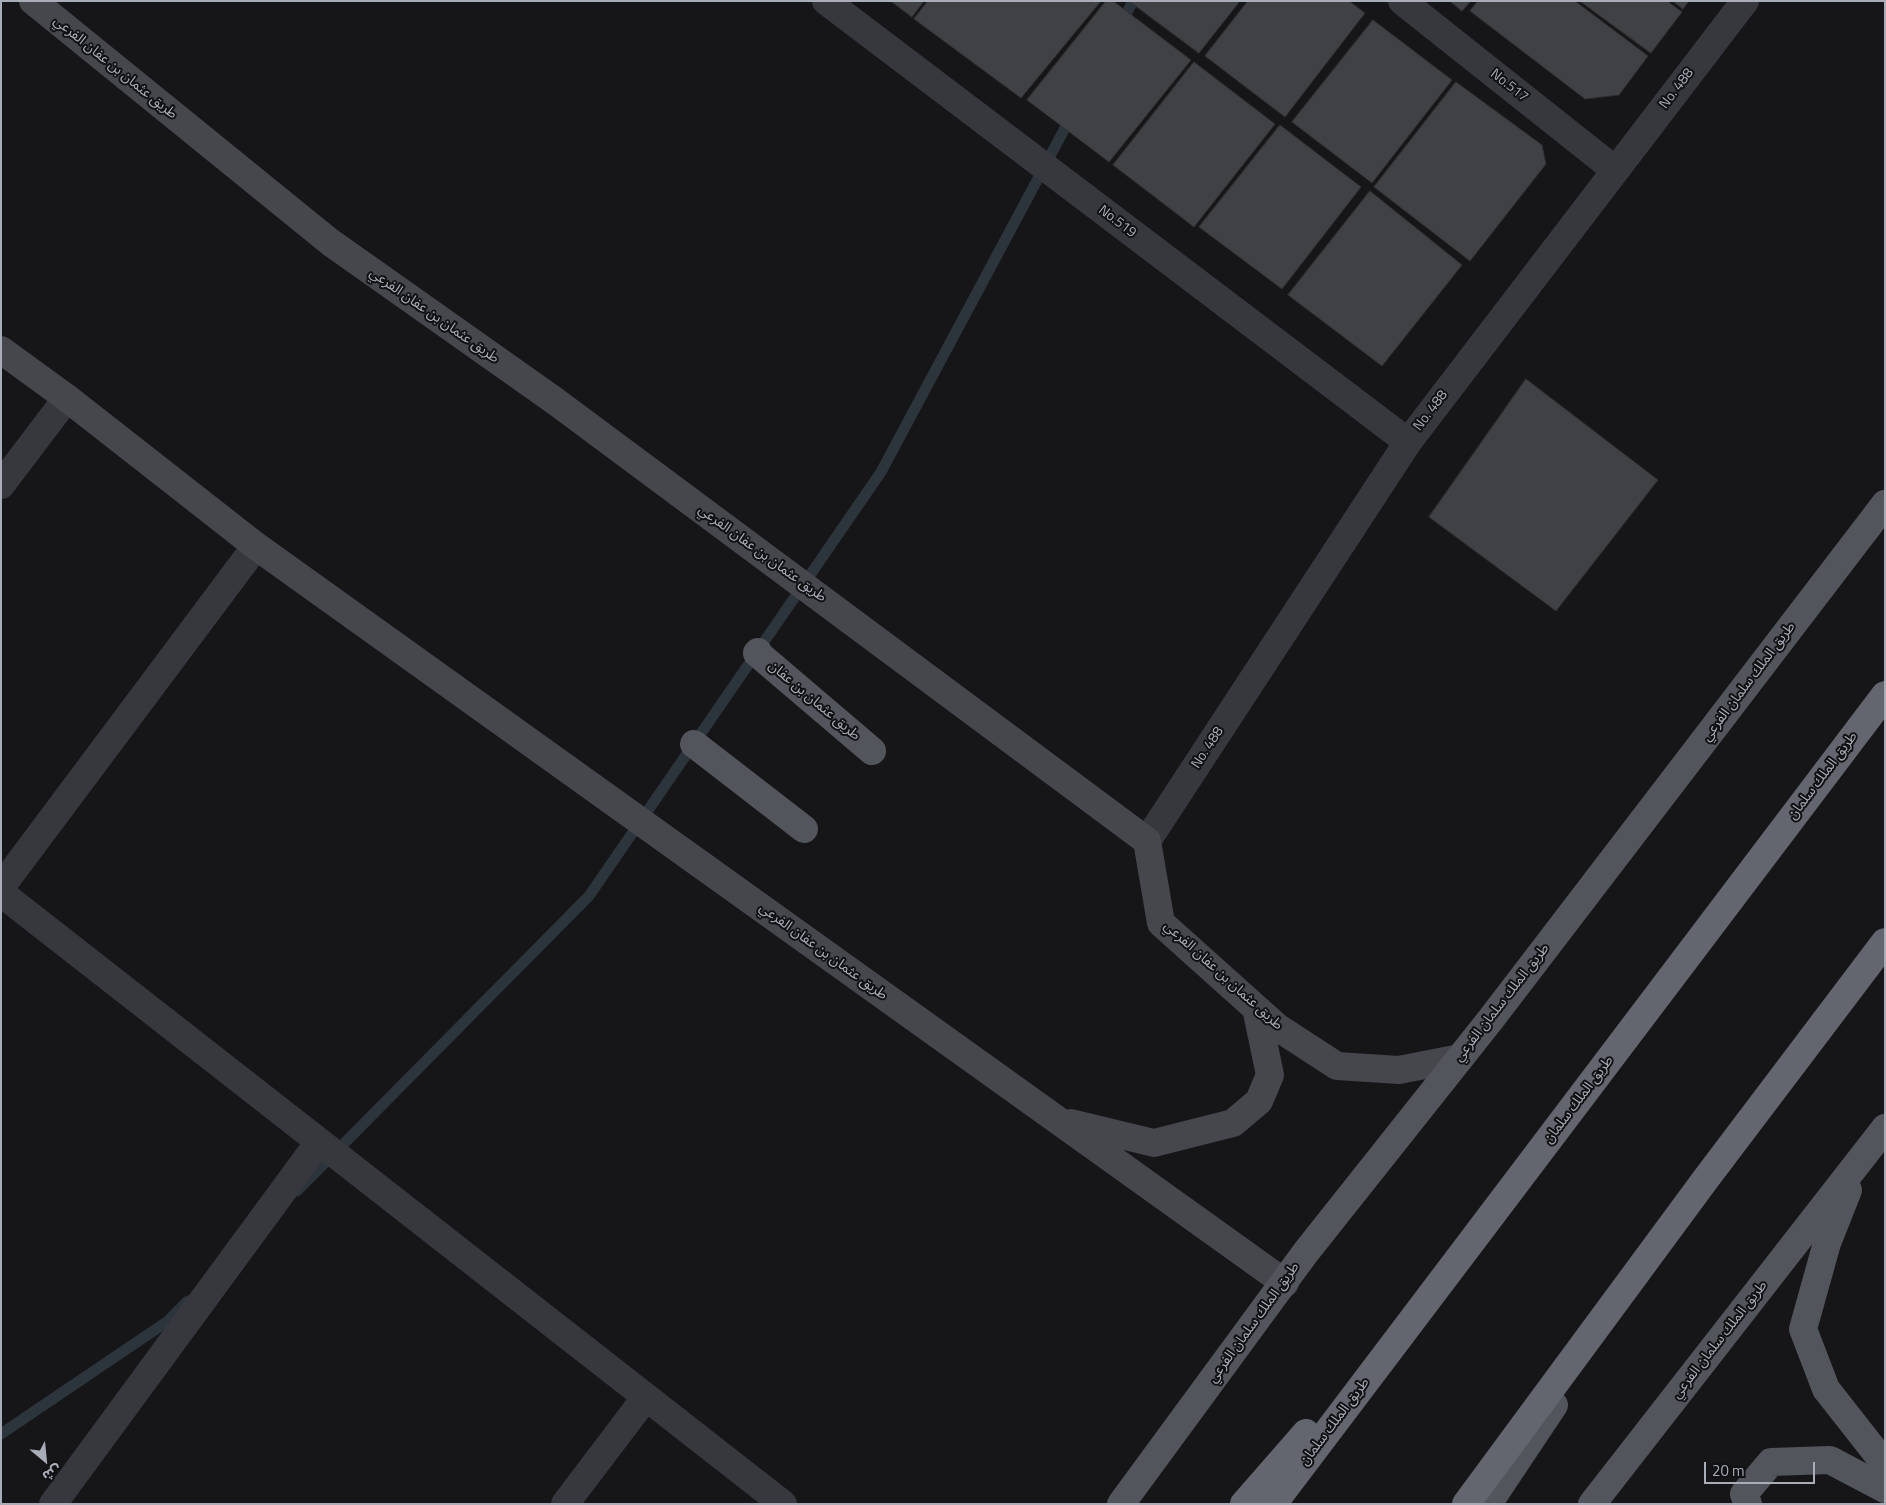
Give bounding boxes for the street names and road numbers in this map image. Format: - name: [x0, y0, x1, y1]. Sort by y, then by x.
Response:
- street label: طريق عثمان بن عفان الفرعي: [50, 13, 180, 123]
- street label: No. 488: [1656, 65, 1698, 113]
- street label: No.517: [1487, 66, 1531, 106]
- street label: No.519: [1095, 202, 1139, 242]
- street label: طريق عثمان بن عفان الفرعي: [366, 265, 502, 367]
- street label: No. 488: [1410, 387, 1452, 435]
- street label: طريق عثمان بن عفان الفرعي: [695, 502, 829, 606]
- street label: طريق الملك سلمان الفرعي: [1699, 619, 1799, 745]
- street label: طريق عثمان بن عفان: [765, 658, 863, 744]
- street label: No. 488: [1188, 724, 1228, 772]
- street label: طريق الملك سلمان: [1785, 729, 1861, 823]
- street label: طريق عثمان بن عفان الفرعي: [756, 900, 890, 1004]
- street label: طريق عثمان بن عفان الفرعي: [1160, 918, 1286, 1034]
- street label: طريق الملك سلمان الفرعي: [1451, 941, 1553, 1065]
- street label: طريق الملك سلمان: [1541, 1053, 1617, 1147]
- street label: طريق الملك سلمان الفرعي: [1205, 1259, 1303, 1387]
- street label: طريق الملك سلمان الفرعي: [1669, 1278, 1771, 1402]
- street label: طريق الملك سلمان: [1297, 1375, 1373, 1469]

